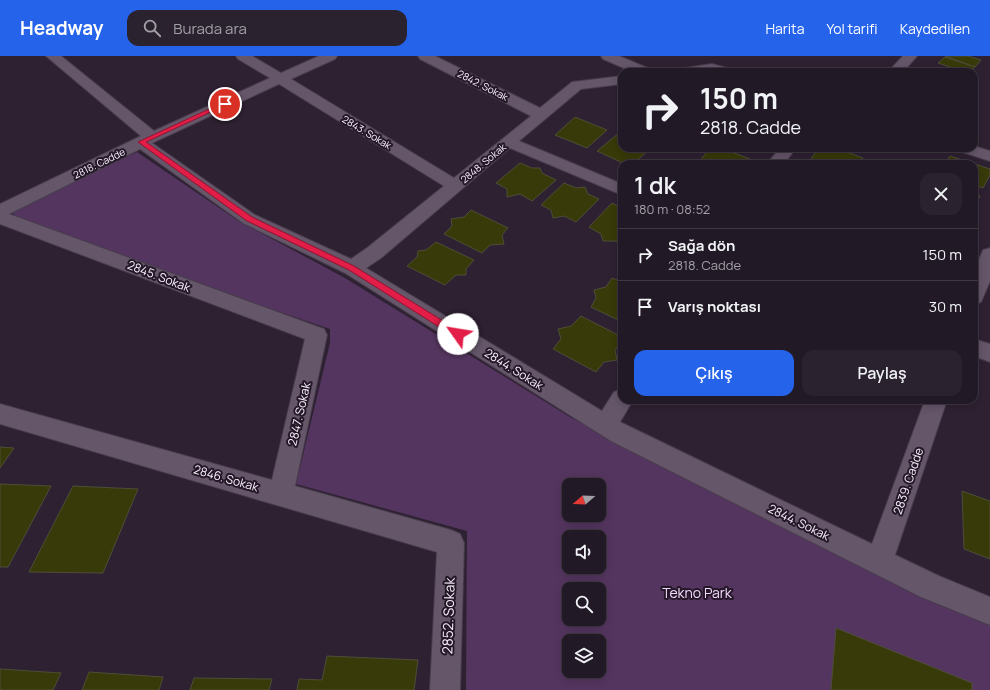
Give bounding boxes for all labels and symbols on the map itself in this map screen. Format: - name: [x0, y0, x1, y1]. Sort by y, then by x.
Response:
- street label: 2842. Sokak: [455, 66, 512, 104]
- pin: [208, 87, 242, 121]
- street label: 2843. Sokak: [340, 112, 395, 153]
- street label: 2848. Sokak: [457, 139, 509, 186]
- street label: 2818. Cadde: [71, 144, 127, 182]
- street label: 2845. Sokak: [125, 256, 194, 296]
- position arrow: [437, 313, 479, 355]
- street label: 2844. Sokak: [481, 344, 548, 394]
- street label: 2847. Sokak: [283, 380, 315, 447]
- street label: 2839. Cadde: [889, 445, 927, 517]
- street label: 2846. Sokak: [192, 461, 261, 496]
- north arrow: [562, 478, 606, 522]
- street label: 2844. Sokak: [765, 500, 833, 545]
- street label: 2852. Sokak: [437, 576, 459, 655]
- park label: Tekno Park: [662, 583, 733, 602]

